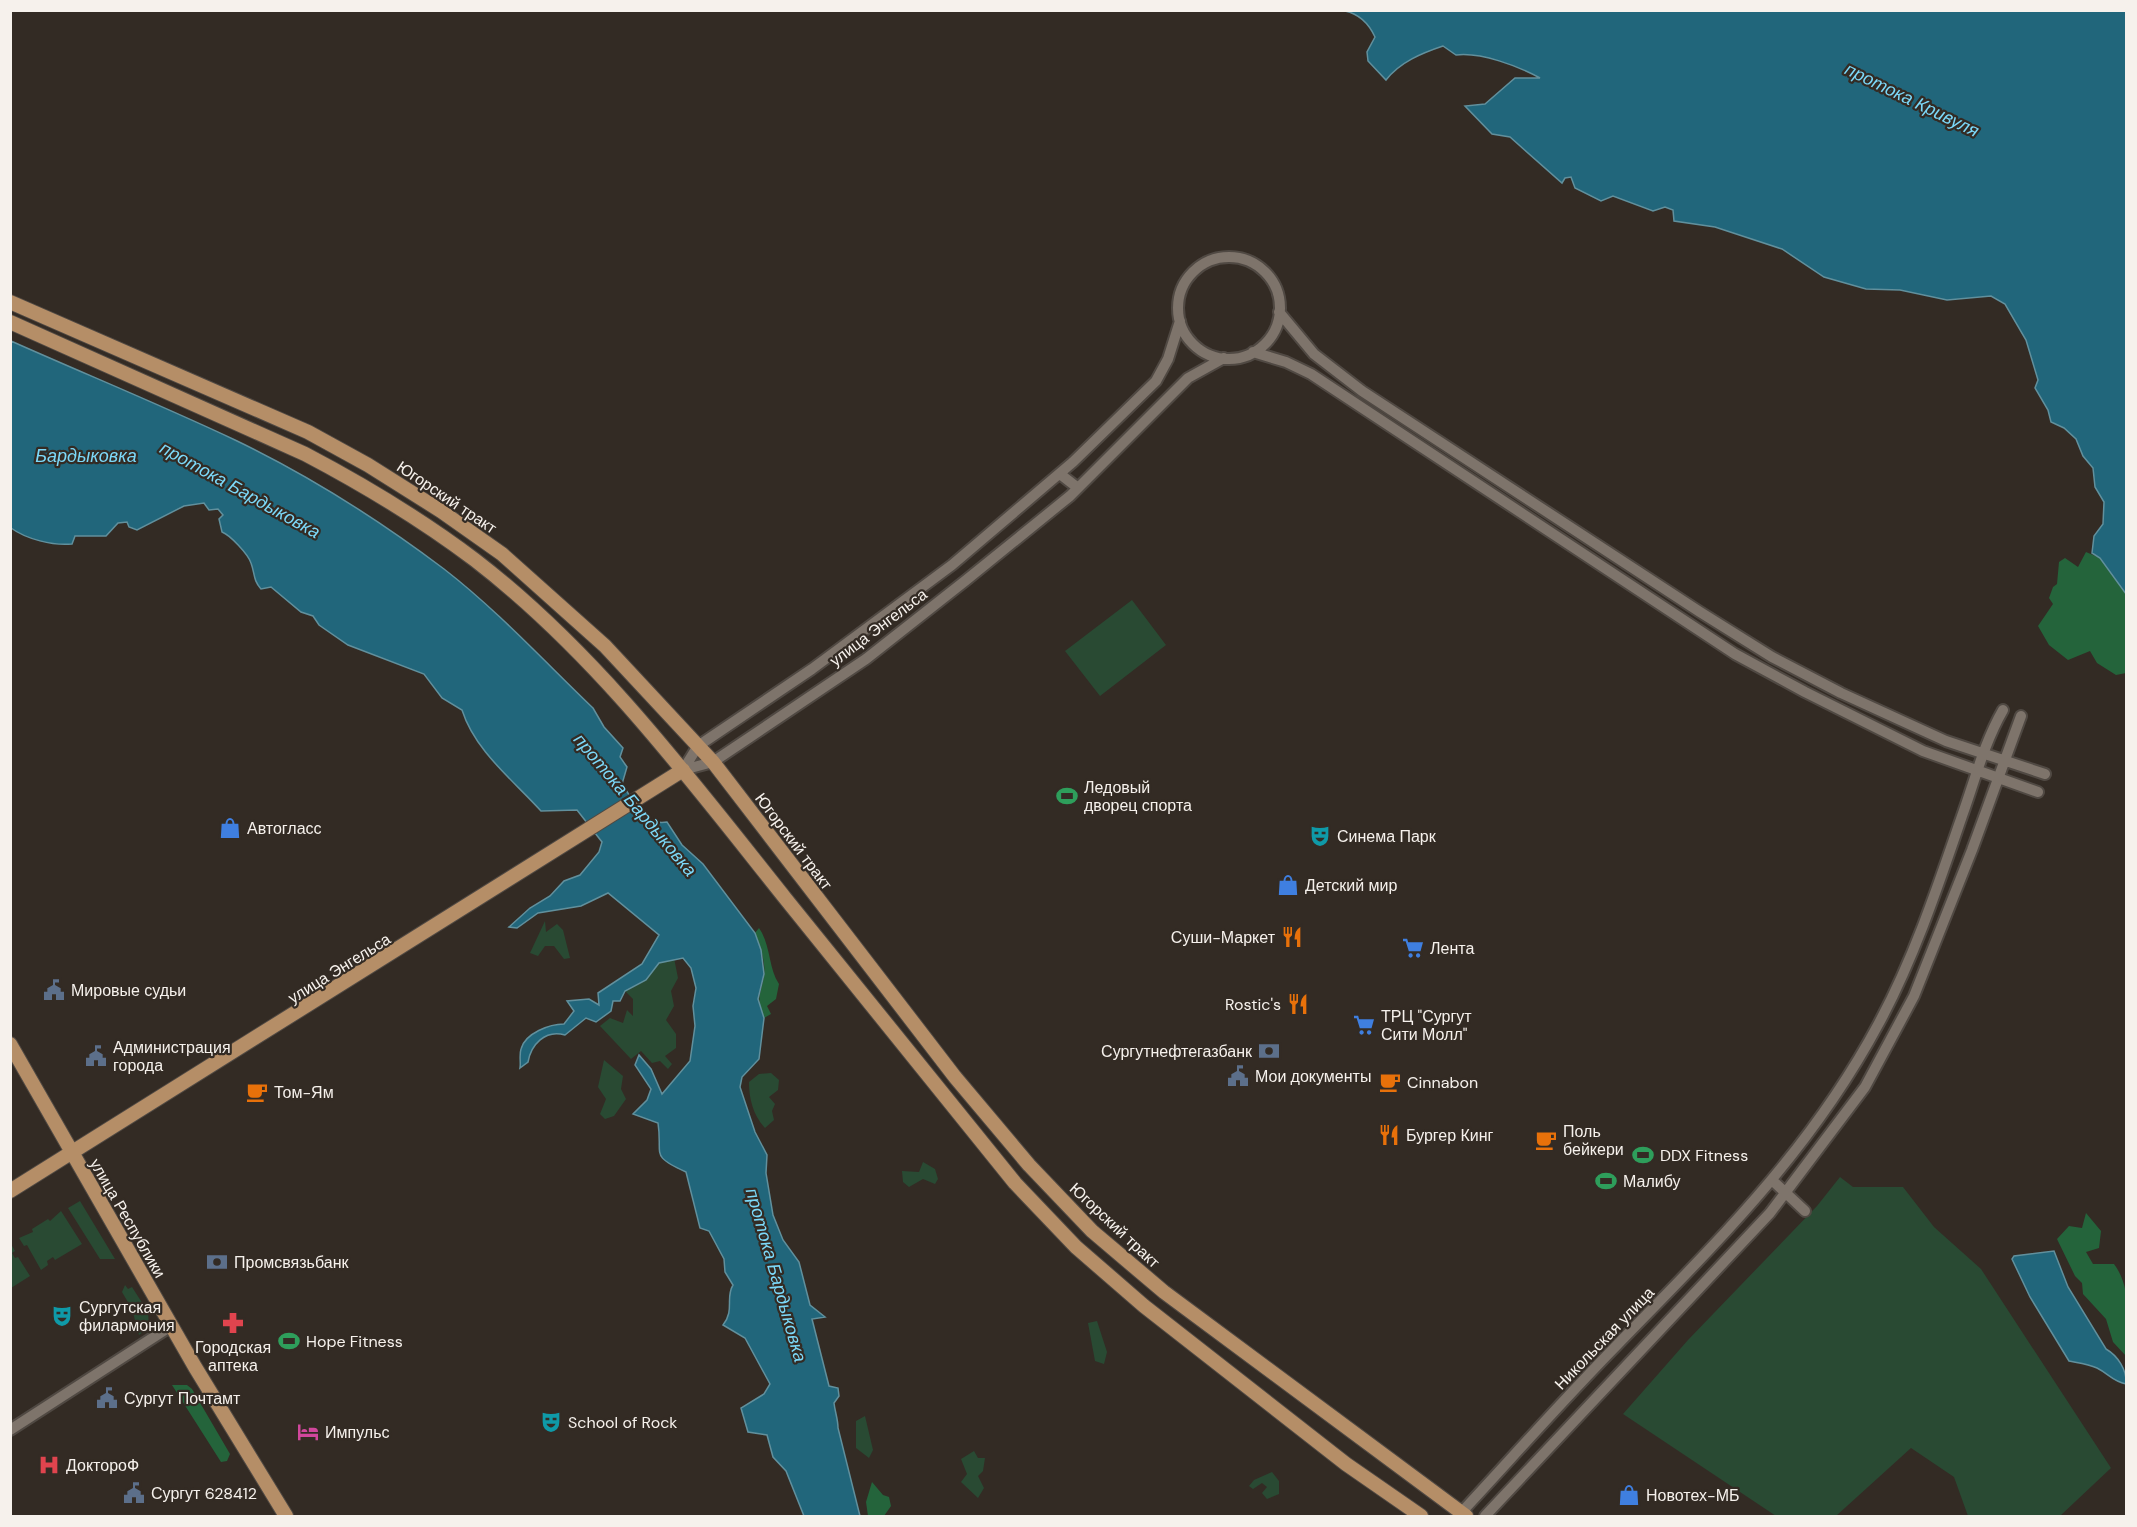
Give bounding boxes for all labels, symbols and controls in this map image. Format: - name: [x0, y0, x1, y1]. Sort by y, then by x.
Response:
- water label: протока Кривуля: [1841, 57, 1983, 143]
- water label: протока Бардыковка: [156, 436, 324, 544]
- water label: Бардыковка: [35, 444, 137, 468]
- street label: Югорский тракт: [393, 456, 501, 539]
- street label: улица Энгельса: [825, 584, 931, 671]
- water label: протока Бардыковка: [568, 728, 702, 882]
- place label: Ледовый дворец спорта: [1084, 777, 1192, 816]
- sports icon: Ледовый дворец спорта: [1055, 784, 1079, 808]
- street label: Югорский тракт: [750, 789, 837, 895]
- shop icon: Автогласс: [218, 816, 242, 840]
- place label: Автогласс: [247, 818, 322, 839]
- theatre icon: Синема Парк: [1308, 824, 1332, 848]
- place label: Синема Парк: [1337, 826, 1437, 847]
- shop icon: Детский мир: [1276, 873, 1300, 897]
- place label: Детский мир: [1305, 875, 1397, 896]
- restaurant icon: Суши-Маркет: [1280, 925, 1304, 949]
- place label: Суши-Маркет: [1171, 927, 1276, 948]
- street label: улица Энгельса: [284, 928, 395, 1008]
- supermarket icon: Лента: [1401, 936, 1425, 960]
- place label: Лента: [1430, 938, 1474, 959]
- public building icon: Мировые судьи: [42, 978, 66, 1002]
- place label: Мировые судьи: [71, 980, 186, 1001]
- restaurant icon: Rostic's: [1286, 992, 1310, 1016]
- place label: Rostic's: [1225, 994, 1281, 1015]
- place label: ТРЦ "Сургут Сити Молл": [1381, 1006, 1472, 1045]
- supermarket icon: ТРЦ "Сургут Сити Молл": [1352, 1013, 1376, 1037]
- place label: Администрация города: [113, 1037, 231, 1076]
- bank icon: Сургутнефтегазбанк: [1257, 1039, 1281, 1063]
- place label: Сургутнефтегазбанк: [1101, 1041, 1253, 1062]
- public building icon: Администрация города: [84, 1044, 108, 1068]
- public building icon: Мои документы: [1226, 1064, 1250, 1088]
- place label: Мои документы: [1255, 1066, 1371, 1087]
- cafe icon: Cinnabon: [1378, 1070, 1402, 1094]
- place label: Cinnabon: [1407, 1072, 1478, 1093]
- cafe icon: Том-Ям: [245, 1080, 269, 1104]
- place label: Том-Ям: [274, 1082, 334, 1103]
- place label: Поль бейкери: [1563, 1121, 1624, 1160]
- restaurant icon: Бургер Кинг: [1377, 1123, 1401, 1147]
- place label: Бургер Кинг: [1406, 1125, 1493, 1146]
- cafe icon: Поль бейкери: [1534, 1128, 1558, 1152]
- sports icon: DDX Fitness: [1631, 1143, 1655, 1167]
- place label: DDX Fitness: [1660, 1145, 1748, 1166]
- street label: улица Республики: [85, 1155, 170, 1282]
- sports icon: Малибу: [1594, 1169, 1618, 1193]
- place label: Малибу: [1623, 1171, 1681, 1192]
- street label: Югорский тракт: [1065, 1178, 1165, 1273]
- water label: протока Бардыковка: [740, 1185, 812, 1365]
- bank icon: Промсвязьбанк: [205, 1250, 229, 1274]
- place label: Промсвязьбанк: [234, 1252, 349, 1273]
- street label: Никольская улица: [1550, 1282, 1659, 1394]
- place label: Сургутская филармония: [79, 1297, 175, 1336]
- theatre icon: Сургутская филармония: [50, 1304, 74, 1328]
- pharmacy icon: Городская аптека: [221, 1311, 245, 1335]
- sports icon: Hope Fitness: [277, 1329, 301, 1353]
- place label: Hope Fitness: [306, 1331, 403, 1352]
- place label: Городская аптека: [195, 1337, 271, 1376]
- public building icon: Сургут Почтамт: [95, 1386, 119, 1410]
- place label: Сургут Почтамт: [124, 1388, 241, 1409]
- theatre icon: School of Rock: [539, 1410, 563, 1434]
- place label: School of Rock: [568, 1412, 677, 1433]
- hotel icon: Импульс: [296, 1420, 320, 1444]
- place label: Импульс: [325, 1422, 389, 1443]
- hospital icon: ДоктороФ: [37, 1453, 61, 1477]
- place label: ДоктороФ: [66, 1455, 139, 1476]
- public building icon: Сургут 628412: [122, 1481, 146, 1505]
- place label: Сургут 628412: [151, 1483, 257, 1504]
- shop icon: Новотех-МБ: [1617, 1483, 1641, 1507]
- place label: Новотех-МБ: [1646, 1485, 1740, 1506]

